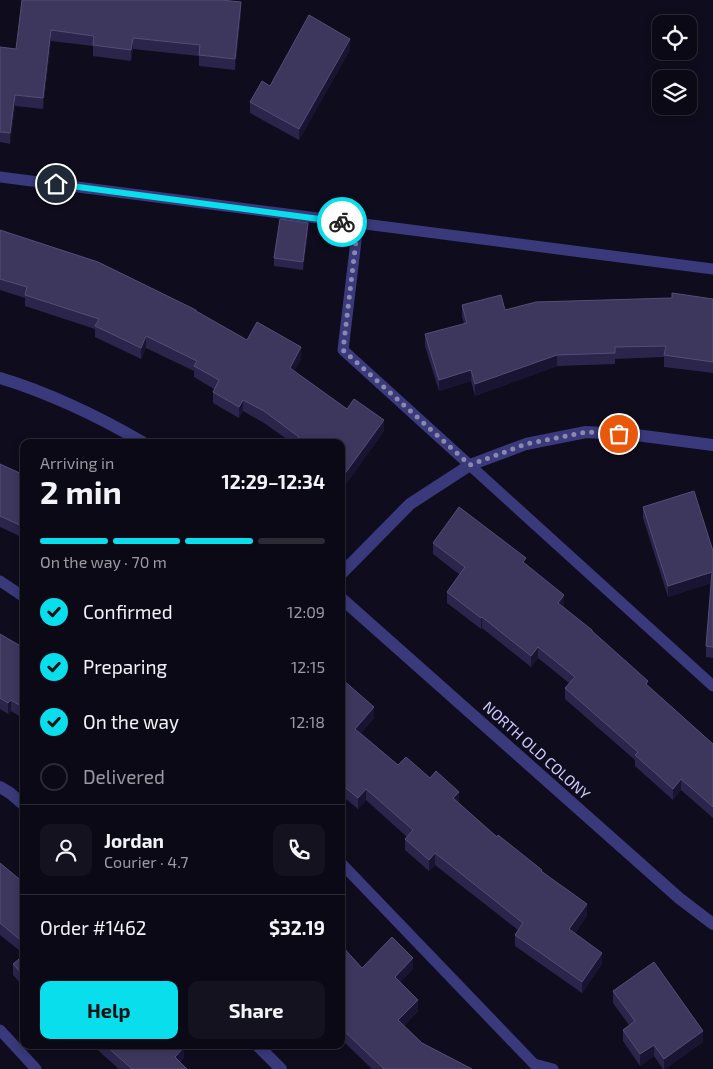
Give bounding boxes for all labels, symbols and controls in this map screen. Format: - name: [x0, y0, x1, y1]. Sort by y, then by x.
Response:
- map controls: [652, 15, 697, 115]
- button: locate: [652, 15, 697, 60]
- button: layers: [652, 70, 697, 115]
- pin: [35, 163, 77, 205]
- icon: home: [42, 170, 70, 198]
- courier: [317, 197, 367, 247]
- icon: bike: [328, 208, 356, 236]
- pin: [598, 413, 640, 455]
- icon: bag: [605, 420, 633, 448]
- text: Arriving in: [40, 453, 114, 472]
- text: 12:29–12:34: [222, 470, 325, 493]
- text: 2 min: [40, 472, 122, 510]
- text: On the way · 70 m: [40, 552, 167, 571]
- icon: check: [40, 598, 68, 626]
- text: Confirmed: [83, 600, 173, 623]
- text: 12:09: [287, 602, 325, 621]
- icon: check: [40, 653, 68, 681]
- text: Preparing: [83, 655, 167, 678]
- text: 12:15: [291, 657, 325, 676]
- street label: NORTH OLD COLONY: [480, 697, 595, 803]
- icon: check: [40, 708, 68, 736]
- text: On the way: [83, 710, 179, 733]
- text: 12:18: [290, 712, 325, 731]
- text: Delivered: [83, 765, 165, 788]
- button: person: [40, 824, 92, 876]
- button: phone: [273, 824, 325, 876]
- text: Jordan: [104, 829, 164, 852]
- text: Courier · 4.7: [104, 852, 188, 871]
- text: Order #1462: [40, 916, 146, 939]
- text: $32.19: [269, 916, 325, 939]
- button: Help: [40, 981, 178, 1039]
- button: Share: [188, 981, 325, 1039]

